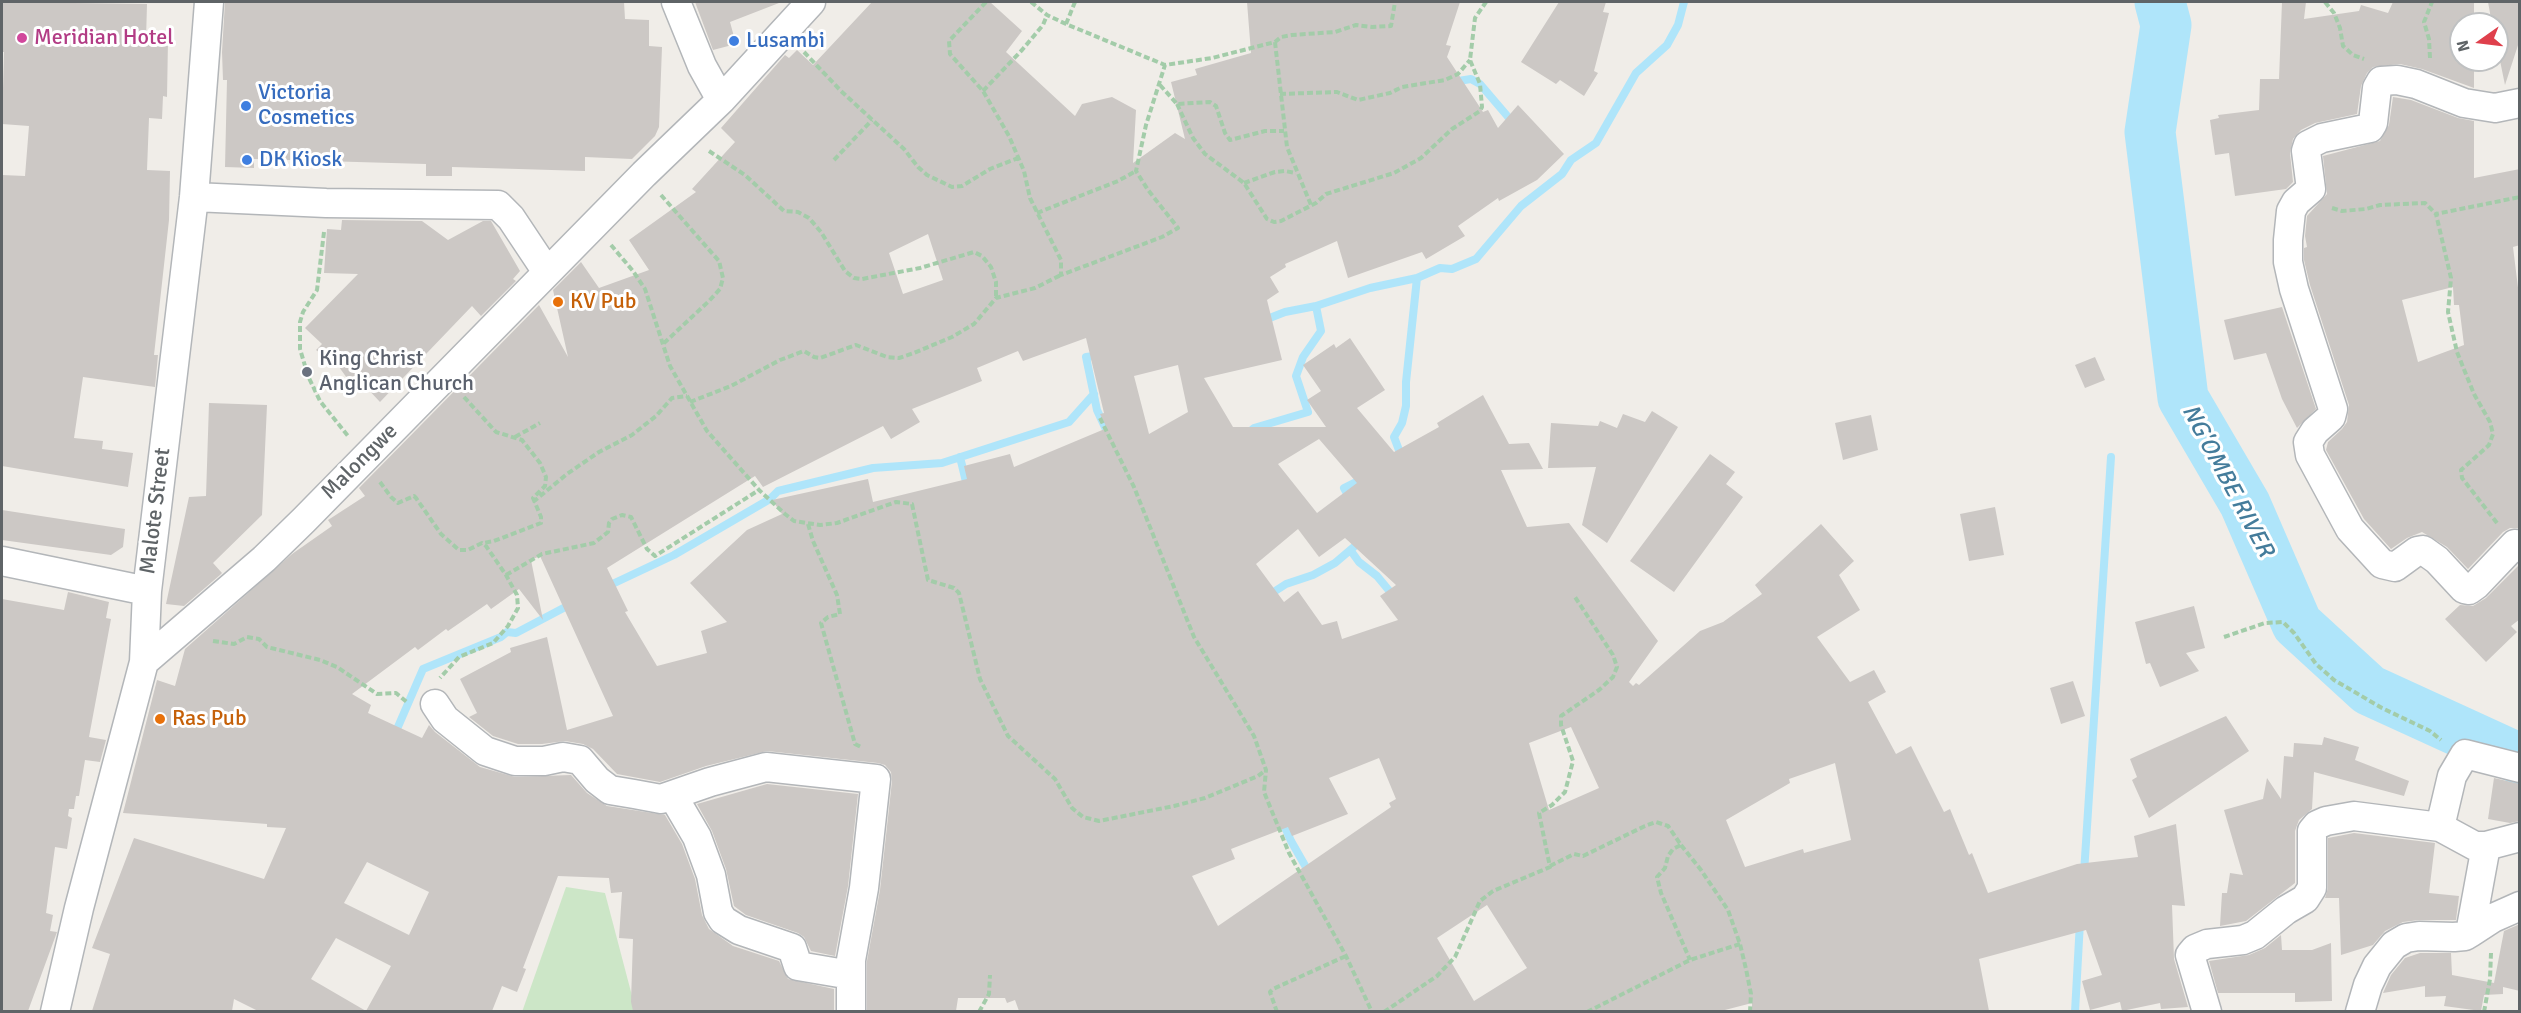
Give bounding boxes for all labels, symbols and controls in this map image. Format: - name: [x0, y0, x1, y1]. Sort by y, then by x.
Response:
- north arrow: [2449, 12, 2509, 72]
- place label: Meridian Hotel: [34, 25, 174, 51]
- place label: Lusambi: [746, 28, 825, 54]
- marker: Meridian Hotel: [15, 31, 29, 45]
- marker: Lusambi: [727, 34, 741, 48]
- text: N: [2452, 38, 2475, 54]
- place label: Victoria Cosmetics: [258, 80, 355, 132]
- marker: Victoria Cosmetics: [239, 99, 253, 113]
- place label: DK Kiosk: [259, 147, 342, 173]
- marker: DK Kiosk: [240, 153, 254, 167]
- place label: KV Pub: [570, 289, 636, 315]
- marker: KV Pub: [551, 295, 565, 309]
- place label: King Christ Anglican Church: [319, 346, 474, 398]
- marker: King Christ Anglican Church: [300, 365, 314, 379]
- water label: NG'OMBE RIVER: [2175, 400, 2279, 562]
- street label: Malongwe: [316, 418, 404, 506]
- street label: Malote Street: [135, 446, 177, 576]
- place label: Ras Pub: [172, 706, 246, 732]
- marker: Ras Pub: [153, 712, 167, 726]

